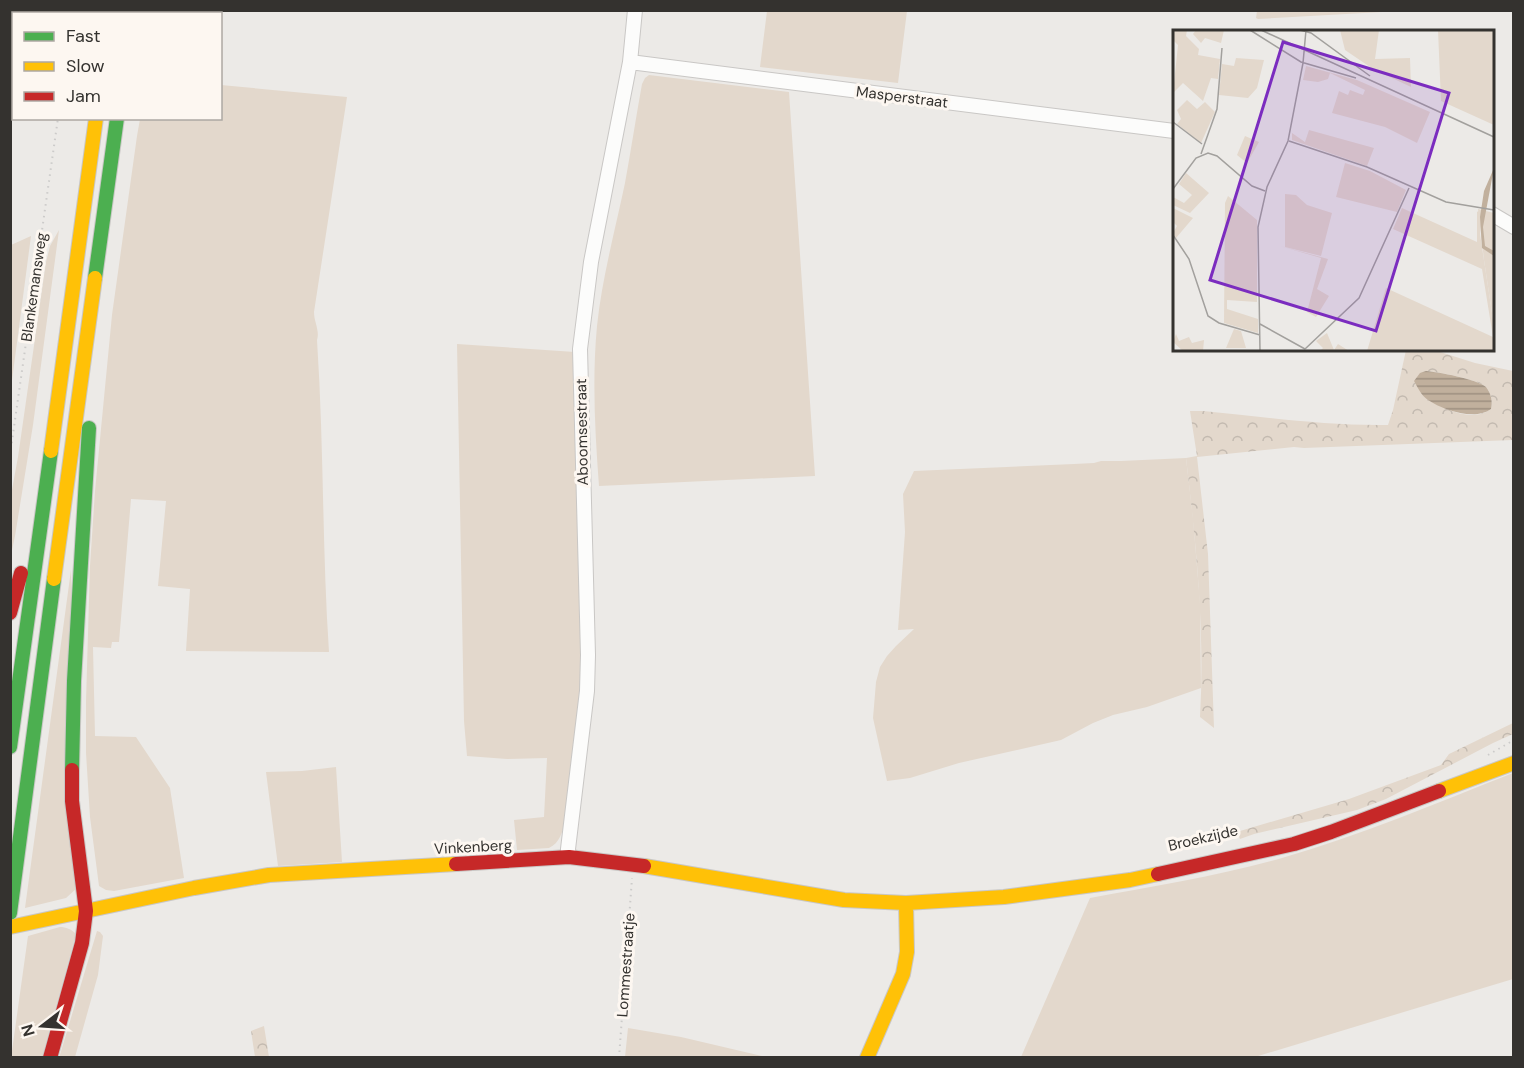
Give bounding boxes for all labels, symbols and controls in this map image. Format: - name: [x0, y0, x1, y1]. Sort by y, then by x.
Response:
- legend: [12, 12, 222, 120]
- text: Fast: [66, 24, 101, 48]
- inset map: [1173, 30, 1494, 351]
- text: Slow: [66, 54, 105, 78]
- street label: Masperstraat: [855, 81, 949, 113]
- text: Jam: [66, 84, 101, 108]
- street label: Blankemansweg: [16, 231, 52, 343]
- street label: Aboomsestraat: [571, 378, 593, 486]
- street label: Broekzijde: [1166, 820, 1240, 856]
- street label: Vinkenberg: [434, 835, 512, 859]
- street label: Lommestraatje: [612, 912, 640, 1018]
- north arrow: [12, 996, 72, 1056]
- text: N: [16, 1022, 40, 1039]

